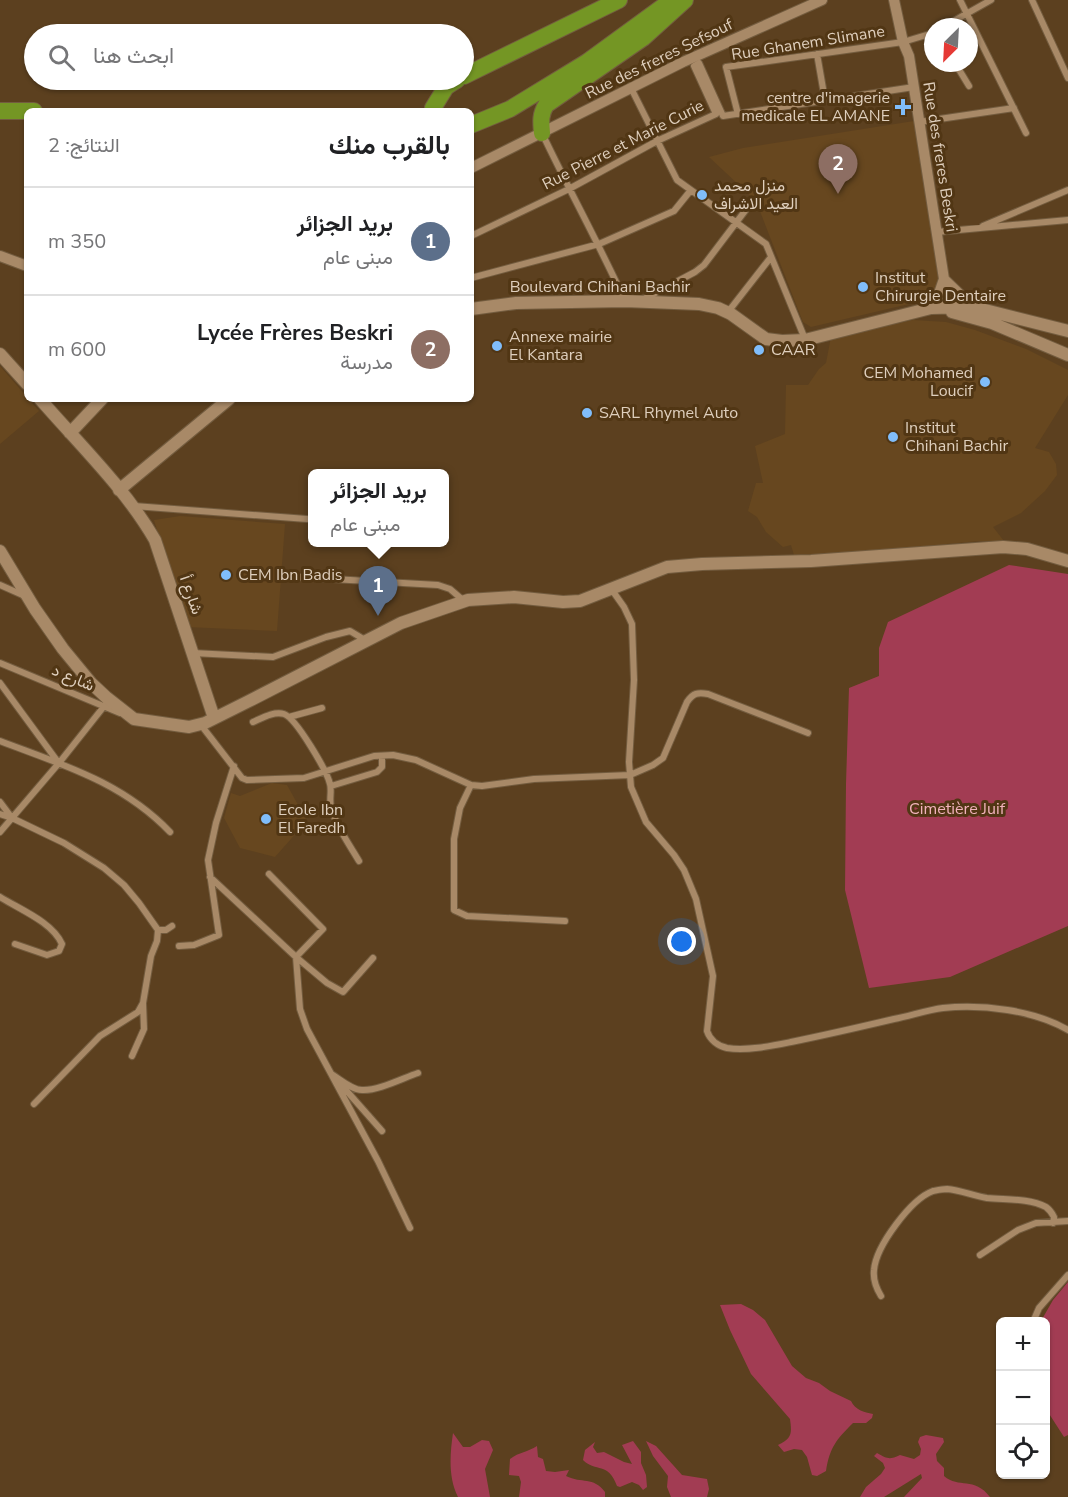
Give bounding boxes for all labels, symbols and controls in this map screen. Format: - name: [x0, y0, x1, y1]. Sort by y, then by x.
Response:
- street label: Rue des freres Sefsouf: [581, 13, 737, 104]
- north arrow: [924, 18, 978, 72]
- street label: Rue Ghanem Slimane: [730, 20, 886, 66]
- search box: [24, 24, 474, 90]
- icon: search: [45, 41, 78, 74]
- text: ابحث هنا: [93, 41, 174, 71]
- street label: Rue des freres Beskri: [917, 80, 963, 234]
- place label: centre d'imagerie medicale EL AMANE: [741, 87, 890, 127]
- street label: Rue Pierre et Marie Curie: [538, 95, 708, 195]
- marker: centre d'imagerie medicale EL AMANE: [894, 98, 912, 116]
- text: بالقرب منك: [329, 128, 450, 163]
- text: النتائج: 2: [48, 132, 120, 159]
- pin: 2: [818, 144, 858, 194]
- place label: منزل محمد العيد الاشراف: [714, 175, 798, 215]
- marker: منزل محمد العيد الاشراف: [695, 188, 709, 202]
- text: بريد الجزائر: [297, 209, 393, 239]
- text: 350 m: [48, 228, 106, 255]
- text: 1: [425, 228, 437, 255]
- text: مبنى عام: [323, 244, 393, 271]
- place label: Institut Chirurgie Dentaire: [875, 267, 1006, 307]
- street label: Boulevard Chihani Bachir: [510, 276, 691, 298]
- marker: Institut Chirurgie Dentaire: [856, 280, 870, 294]
- text: Lycée Frères Beskri: [197, 318, 393, 348]
- place label: Annexe mairie El Kantara: [509, 326, 612, 366]
- text: 600 m: [48, 336, 106, 363]
- text: 2: [425, 336, 437, 363]
- marker: Annexe mairie El Kantara: [490, 339, 504, 353]
- place label: CAAR: [771, 339, 816, 361]
- marker: CAAR: [752, 343, 766, 357]
- text: مدرسة: [340, 349, 393, 376]
- place label: CEM Mohamed Loucif: [863, 362, 974, 402]
- marker: CEM Mohamed Loucif: [978, 375, 992, 389]
- place label: SARL Rhymel Auto: [599, 402, 738, 424]
- marker: SARL Rhymel Auto: [580, 406, 594, 420]
- place label: Institut Chihani Bachir: [905, 417, 1009, 457]
- marker: Institut Chihani Bachir: [886, 430, 900, 444]
- popup: [308, 469, 449, 547]
- text: بريد الجزائر: [330, 476, 427, 506]
- text: مبنى عام: [330, 511, 400, 538]
- place label: CEM Ibn Badis: [238, 564, 343, 586]
- pin: 1: [358, 566, 398, 616]
- marker: CEM Ibn Badis: [219, 568, 233, 582]
- street label: شارع أ: [174, 573, 208, 617]
- street label: شارع د: [48, 659, 98, 697]
- park label: Cimetière Juif: [909, 798, 1006, 820]
- place label: Ecole Ibn El Faredh: [278, 799, 346, 839]
- marker: Ecole Ibn El Faredh: [259, 812, 273, 826]
- your location: [667, 927, 696, 956]
- map controls: [996, 1317, 1050, 1479]
- button: +: [996, 1317, 1050, 1371]
- button: −: [996, 1371, 1050, 1425]
- button: locate: [996, 1425, 1050, 1479]

